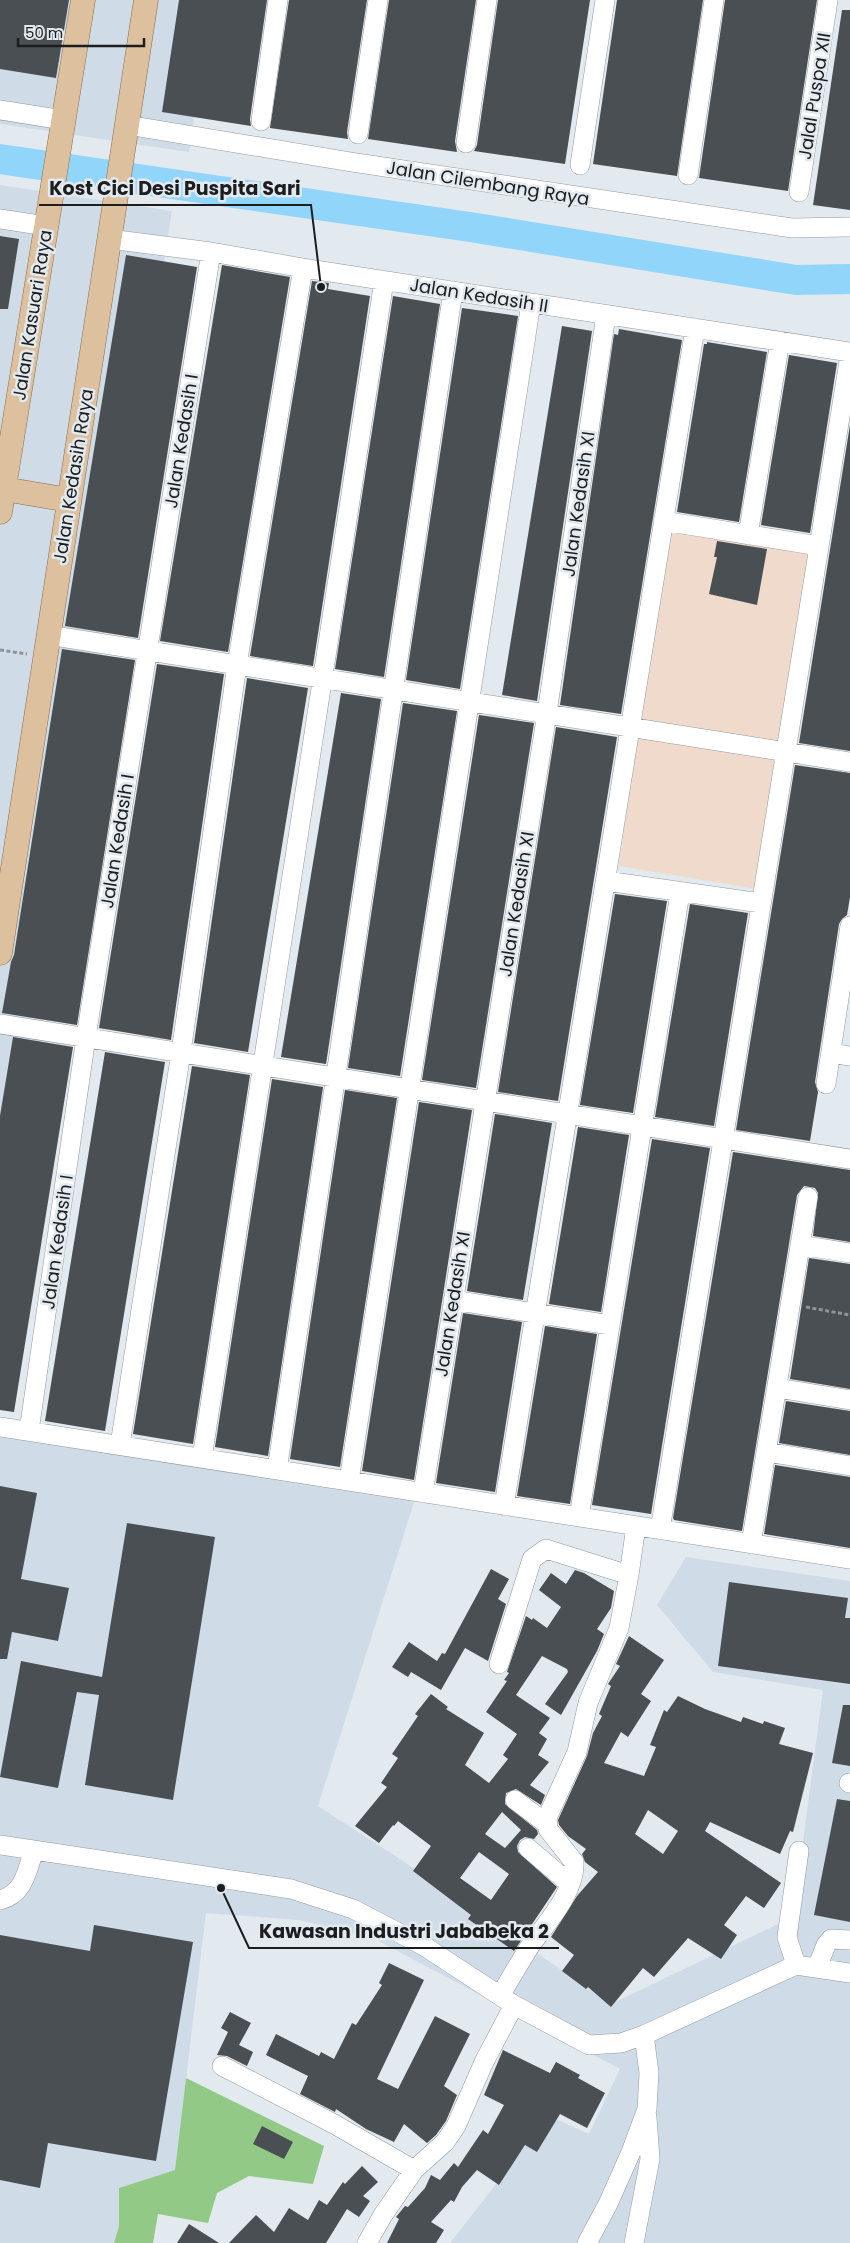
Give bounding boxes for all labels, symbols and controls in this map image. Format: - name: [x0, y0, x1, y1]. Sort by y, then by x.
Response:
- scale bar: [18, 15, 144, 47]
- text: 50 m: [25, 22, 63, 43]
- street label: Jalal Puspa XII: [792, 31, 836, 161]
- street label: Jalan Cilembang Raya: [385, 155, 591, 211]
- callout: Kost Cici Desi Puspita Sari: [39, 171, 311, 205]
- text: Kost Cici Desi Puspita Sari: [49, 175, 301, 202]
- street label: Jalan Kasuari Raya: [6, 228, 58, 402]
- street label: Jalan Kedasih II: [408, 272, 550, 318]
- street label: Jalan Kedasih I: [158, 372, 204, 510]
- street label: Jalan Kedasih Raya: [47, 387, 99, 565]
- street label: Jalan Kedasih XI: [555, 430, 601, 578]
- street label: Jalan Kedasih I: [94, 772, 140, 910]
- street label: Jalan Kedasih XI: [492, 830, 540, 978]
- street label: Jalan Kedasih I: [35, 1173, 79, 1311]
- street label: Jalan Kedasih XI: [428, 1230, 476, 1378]
- callout: Kawasan Industri Jababeka 2: [249, 1914, 559, 1948]
- text: Kawasan Industri Jababeka 2: [259, 1918, 549, 1945]

